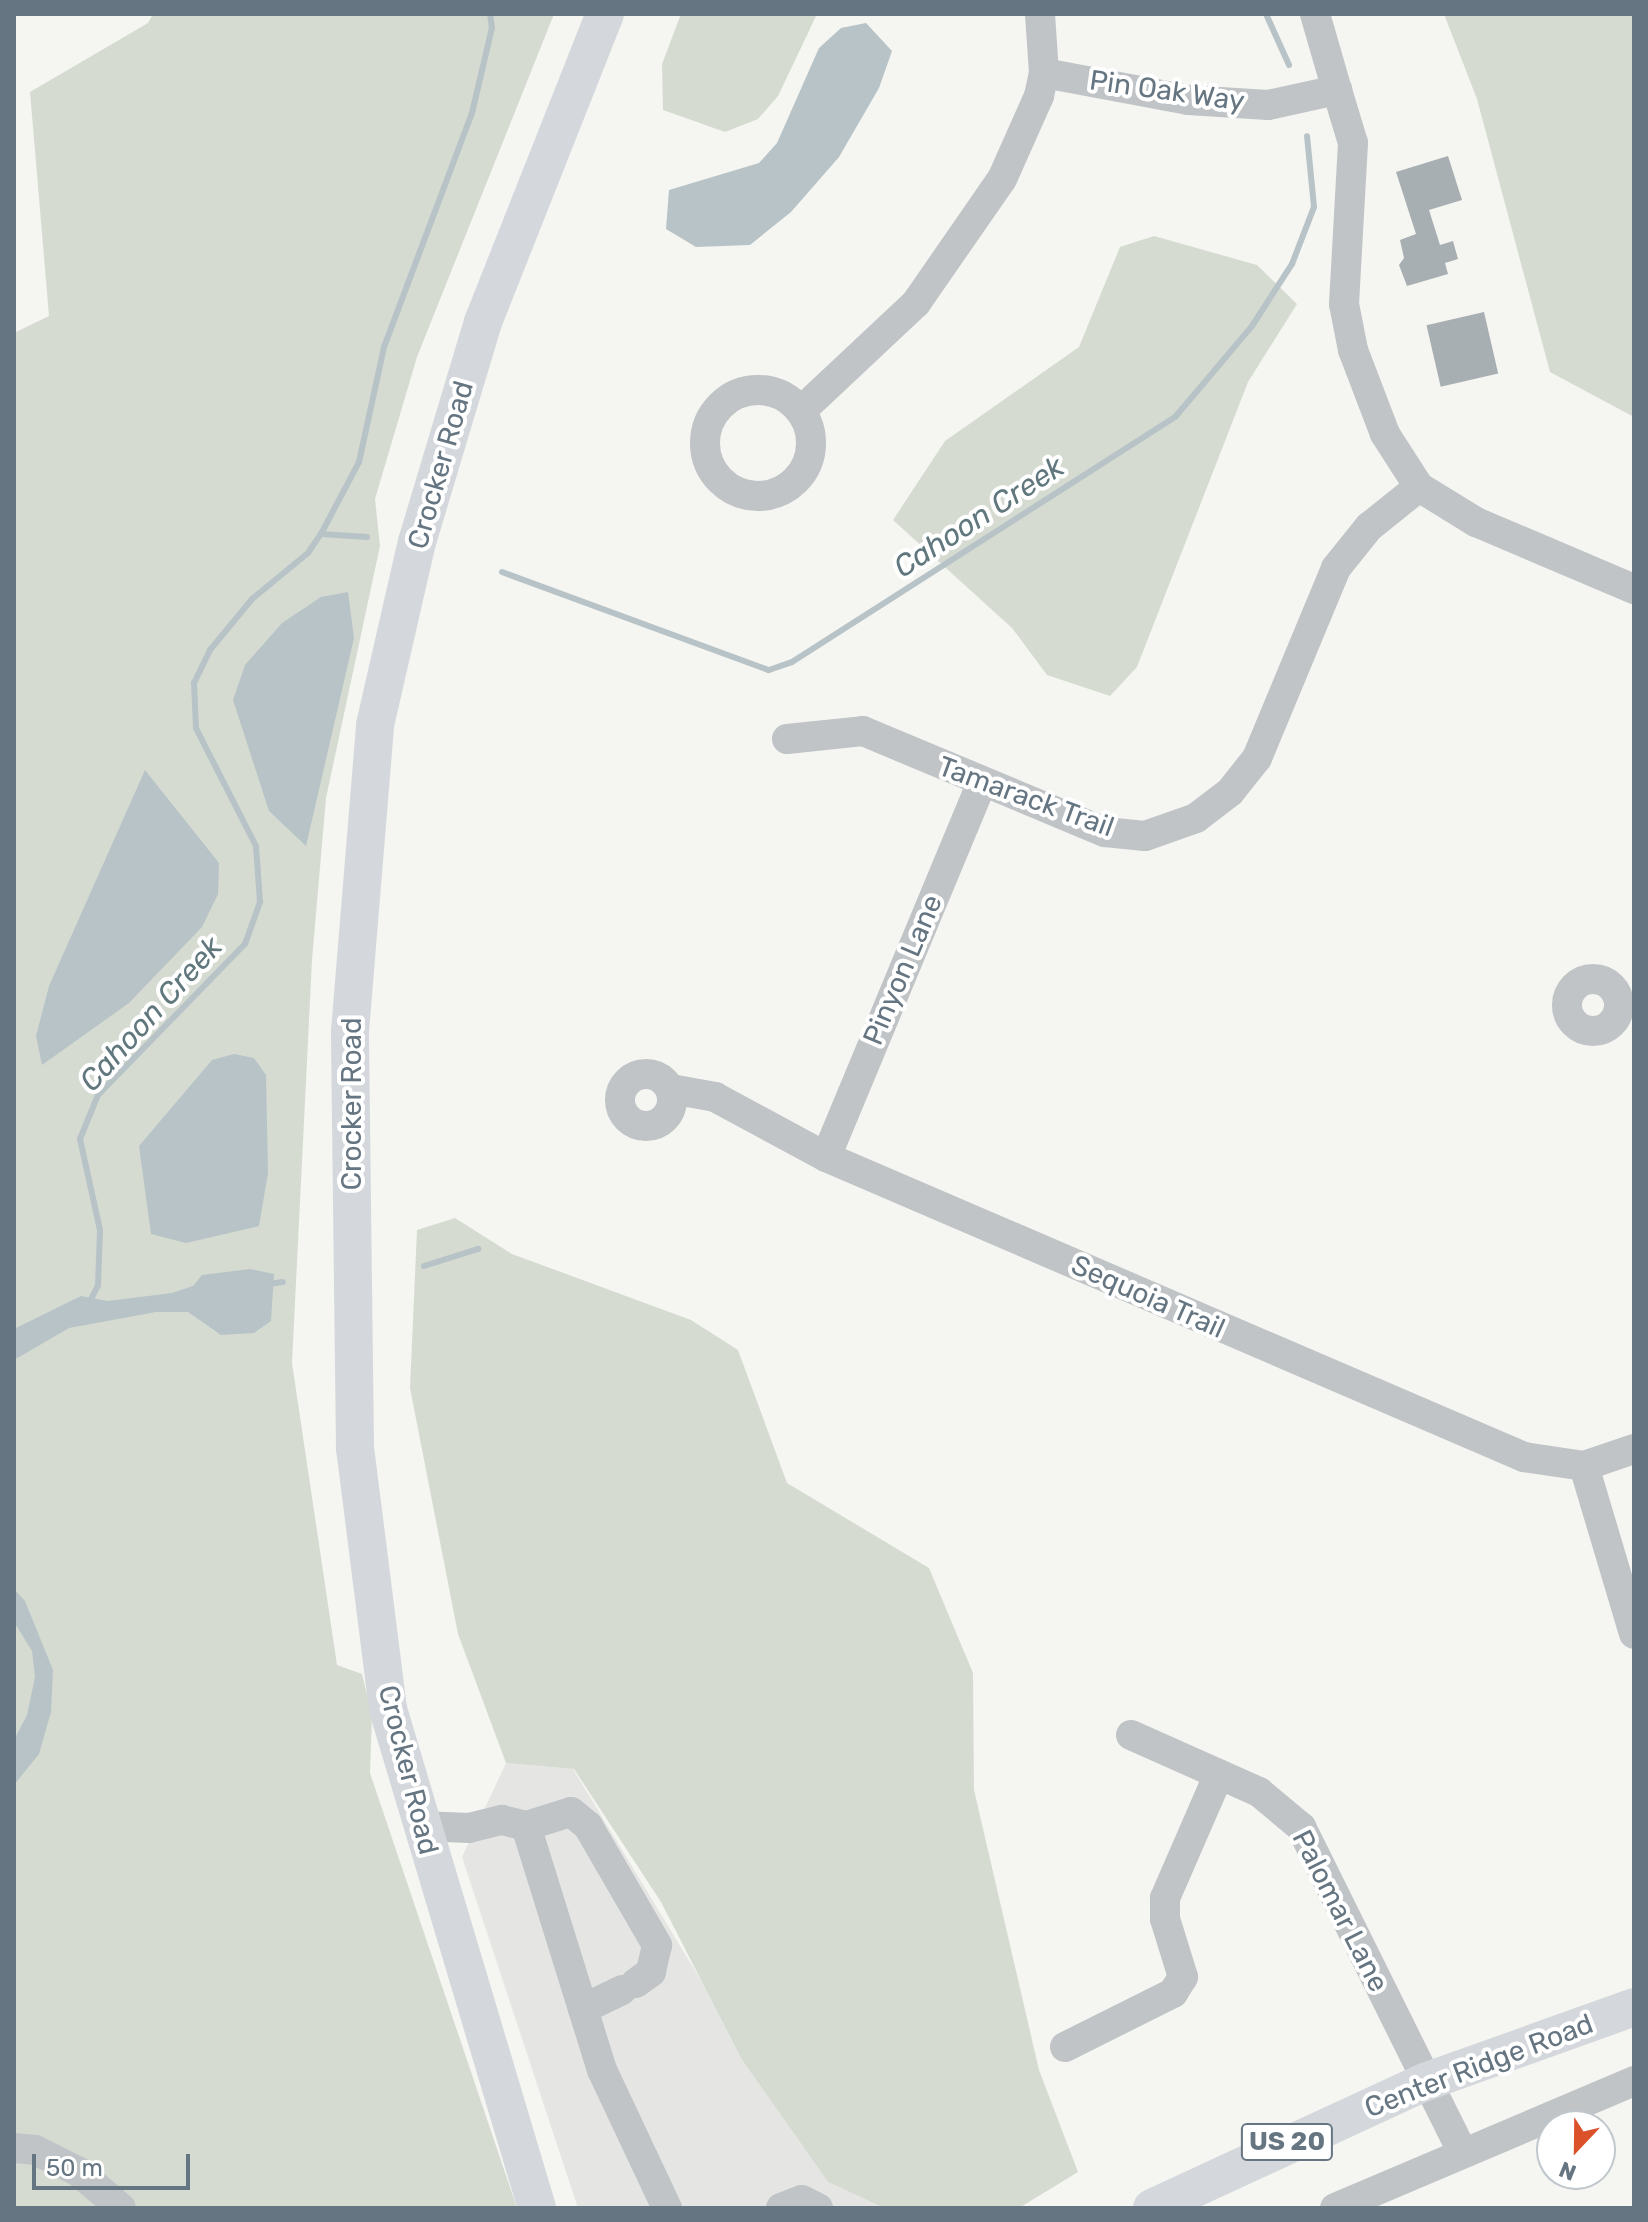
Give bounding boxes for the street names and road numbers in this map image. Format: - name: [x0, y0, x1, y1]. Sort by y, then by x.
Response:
- street label: Pin Oak Way: [1087, 63, 1247, 119]
- street label: Crocker Road: [401, 377, 481, 553]
- street label: Tamarack Trail: [933, 750, 1119, 844]
- street label: Pinyon Lane: [856, 890, 950, 1050]
- street label: Crocker Road: [335, 1017, 369, 1191]
- street label: Sequoia Trail: [1066, 1248, 1230, 1346]
- street label: Crocker Road: [371, 1682, 445, 1858]
- street label: Palomar Lane: [1285, 1824, 1395, 1998]
- street label: Center Ridge Road: [1360, 2007, 1598, 2125]
- road number: US 20: [1239, 2120, 1335, 2164]

